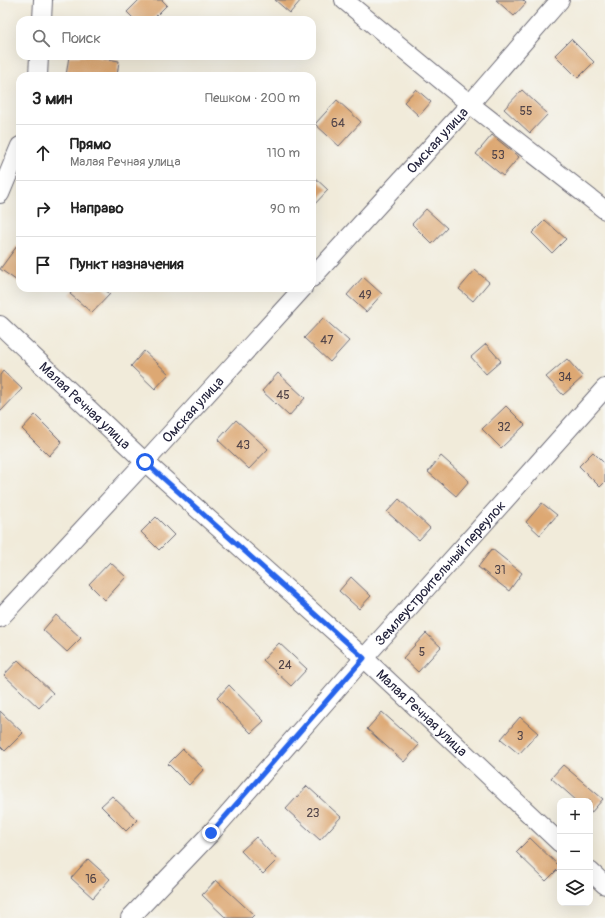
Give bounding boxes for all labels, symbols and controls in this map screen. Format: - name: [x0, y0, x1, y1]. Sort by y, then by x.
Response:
- search box: [16, 16, 316, 60]
- icon: search: [30, 27, 52, 49]
- text: Поиск: [62, 29, 101, 48]
- text: 3 мин: [32, 88, 72, 109]
- text: Пешком · 200 m: [205, 90, 300, 106]
- street label: Омская улица: [403, 104, 472, 177]
- house number: 55: [519, 104, 533, 119]
- house number: 64: [331, 116, 345, 131]
- text: Прямо: [70, 135, 111, 154]
- icon: ahead: [32, 142, 54, 164]
- text: 110 m: [267, 145, 300, 161]
- house number: 53: [491, 148, 505, 163]
- text: Малая Речная улица: [70, 154, 181, 170]
- icon: right: [32, 198, 54, 220]
- text: Направо: [70, 199, 124, 218]
- text: 90 m: [270, 201, 300, 217]
- icon: arrive: [32, 254, 54, 276]
- text: Пункт назначения: [70, 255, 184, 274]
- house number: 49: [358, 288, 372, 303]
- house number: 47: [320, 333, 334, 348]
- street label: Малая Речная улица: [36, 359, 134, 453]
- house number: 34: [558, 370, 572, 385]
- street label: Омская улица: [159, 373, 227, 446]
- house number: 45: [276, 388, 290, 403]
- house number: 32: [497, 420, 511, 435]
- house number: 43: [236, 438, 250, 453]
- route start: [136, 453, 154, 471]
- street label: Землеустроительный переулок: [371, 497, 509, 649]
- house number: 31: [494, 563, 506, 578]
- house number: 5: [419, 645, 425, 660]
- house number: 24: [278, 658, 292, 673]
- street label: Малая Речная улица: [372, 666, 471, 760]
- house number: 3: [517, 729, 524, 744]
- map controls: [557, 798, 593, 906]
- button: +: [557, 798, 593, 834]
- house number: 23: [306, 806, 320, 821]
- route end: [202, 824, 220, 842]
- button: −: [557, 834, 593, 870]
- button: layers: [557, 870, 593, 906]
- house number: 16: [85, 872, 97, 887]

